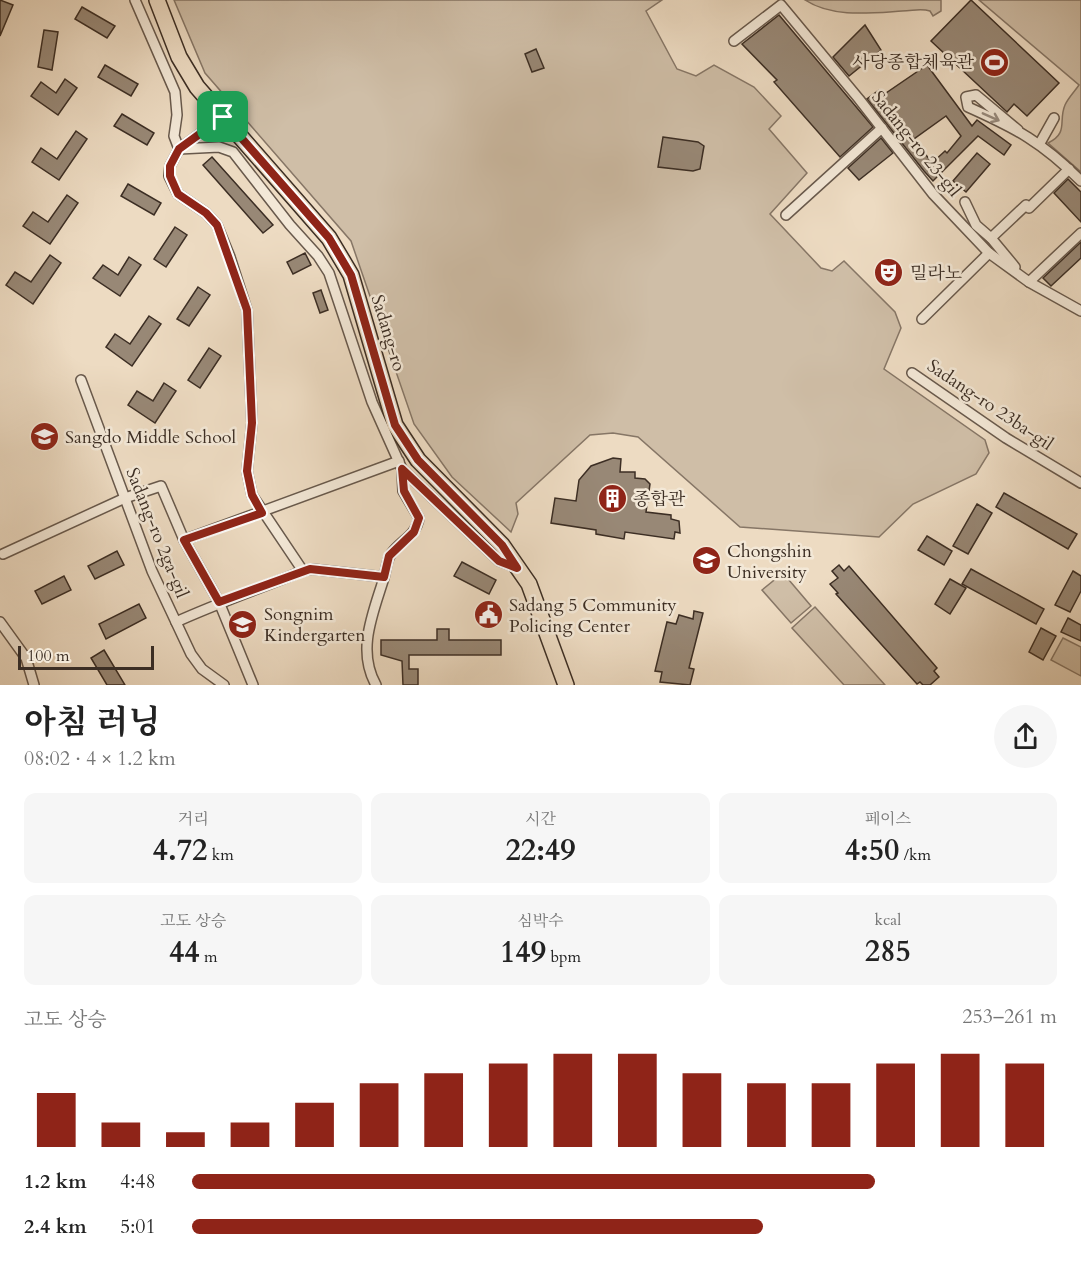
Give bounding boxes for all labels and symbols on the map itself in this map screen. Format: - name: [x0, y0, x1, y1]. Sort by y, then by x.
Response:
- sports icon: 사당종합체육관: [979, 46, 1011, 78]
- place label: 사당종합체육관: [852, 50, 975, 75]
- street label: Sadang-ro 23-gil: [865, 86, 967, 203]
- pin: [197, 91, 248, 142]
- one-way arrow: [982, 113, 1000, 124]
- theatre icon: 밀라노: [873, 257, 905, 289]
- place label: 밀라노: [910, 261, 962, 286]
- street label: Sadang-ro: [365, 292, 412, 375]
- street label: Sadang-ro 23ba-gil: [922, 353, 1058, 457]
- school or university icon: Sangdo Middle School: [28, 421, 60, 453]
- place label: Sangdo Middle School: [65, 425, 237, 450]
- street label: Sadang-ro 2ga-gil: [119, 464, 195, 602]
- building icon: 종합관: [596, 483, 628, 515]
- place label: 종합관: [633, 487, 686, 512]
- place label: Chongshin University: [727, 539, 813, 585]
- school or university icon: Chongshin University: [690, 545, 722, 577]
- place label: Sadang 5 Community Policing Center: [509, 593, 677, 639]
- public building icon: Sadang 5 Community Policing Center: [472, 599, 504, 631]
- place label: Songnim Kindergarten: [264, 602, 366, 648]
- school or university icon: Songnim Kindergarten: [227, 608, 259, 640]
- scale bar: [18, 643, 154, 670]

